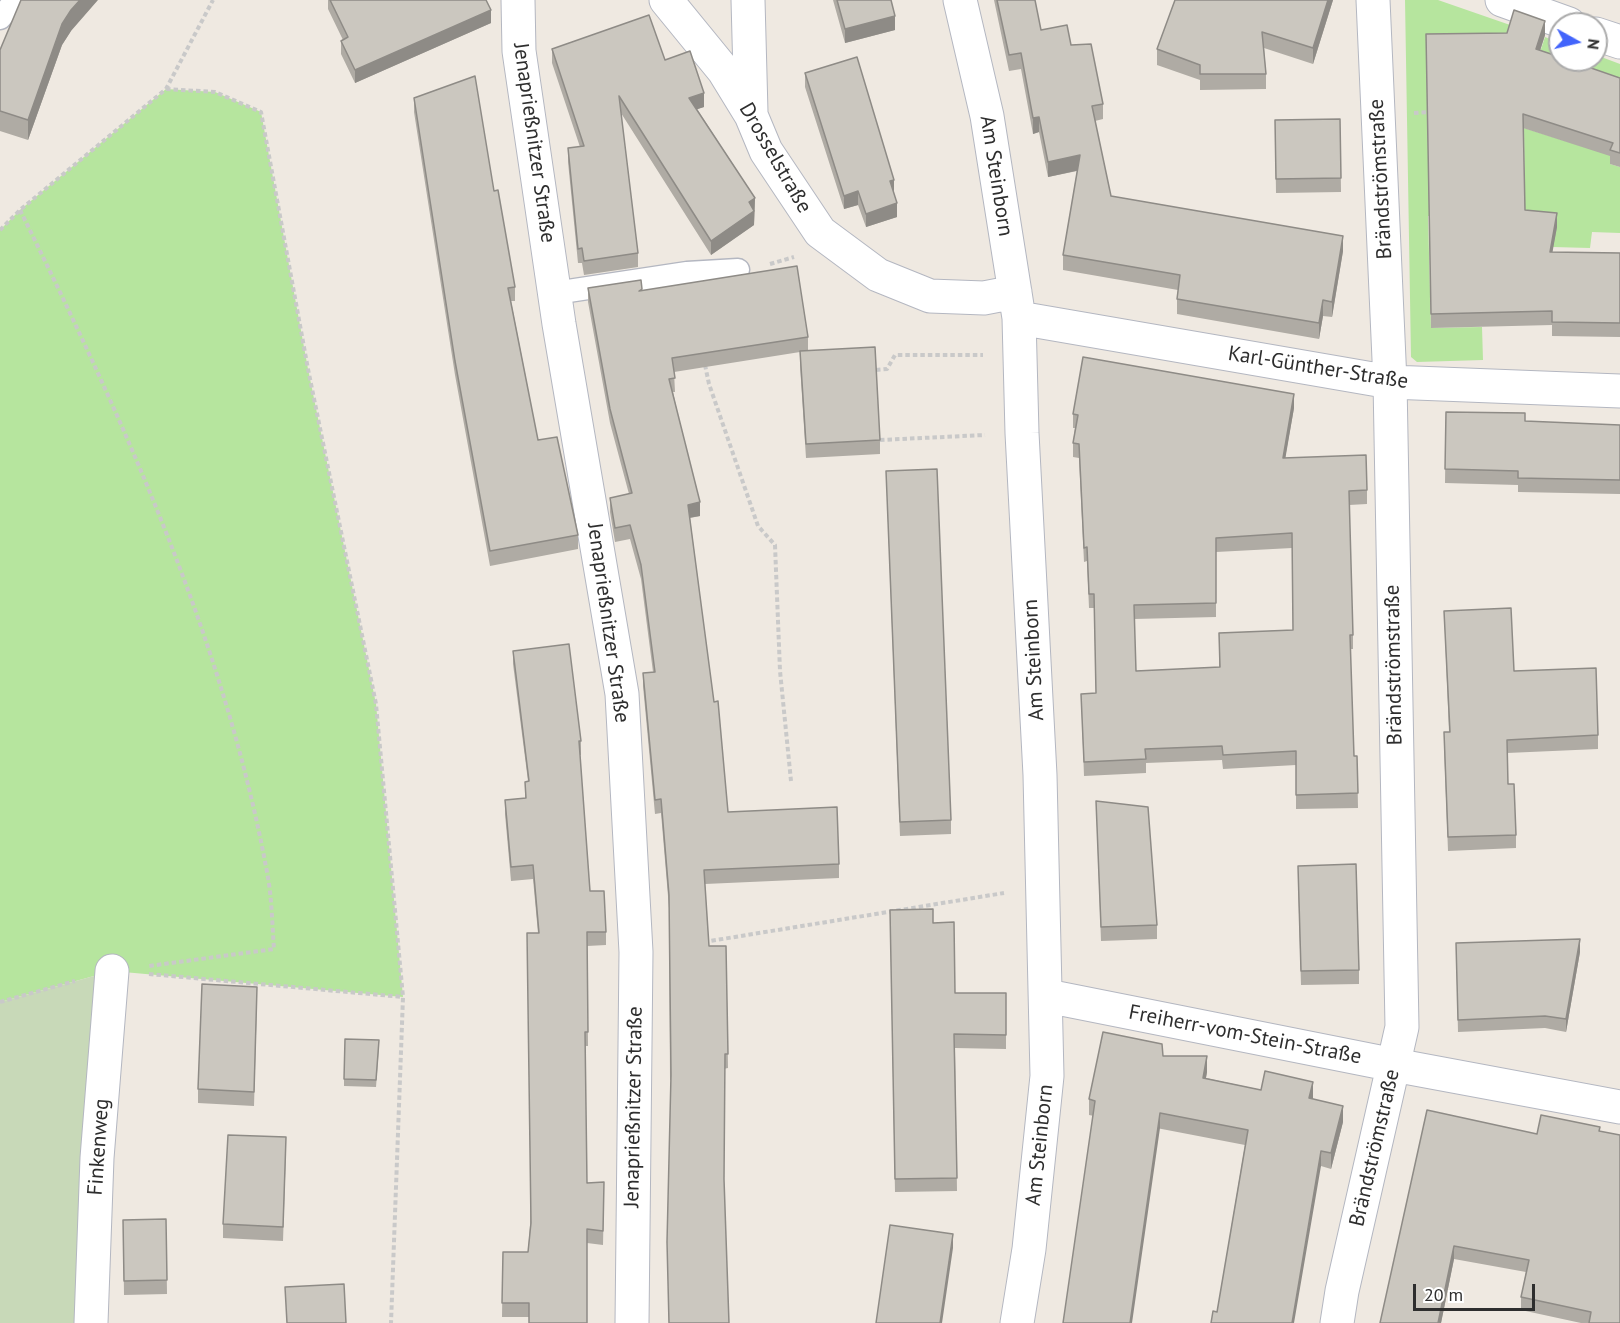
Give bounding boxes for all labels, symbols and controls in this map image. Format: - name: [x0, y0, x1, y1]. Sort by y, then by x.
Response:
- north arrow: [1548, 12, 1608, 72]
- text: N: [1583, 38, 1604, 51]
- street label: Jenaprießnitzer Straße: [507, 41, 561, 245]
- street label: Drosselstraße: [733, 98, 817, 218]
- street label: Brändströmstraße: [1364, 98, 1398, 260]
- street label: Am Steinborn: [974, 114, 1018, 238]
- street label: Karl-Günther-Straße: [1226, 341, 1410, 395]
- street label: Jenaprießnitzer Straße: [581, 521, 635, 725]
- street label: Brändströmstraße: [1380, 584, 1408, 746]
- street label: Am Steinborn: [1018, 598, 1050, 722]
- street label: Freiherr-vom-Stein-Straße: [1127, 1000, 1363, 1070]
- street label: Jenaprießnitzer Straße: [620, 1006, 648, 1208]
- street label: Brändströmstraße: [1345, 1067, 1405, 1229]
- street label: Am Steinborn: [1021, 1083, 1059, 1207]
- street label: Finkenweg: [83, 1098, 115, 1196]
- scale bar: [1416, 1272, 1538, 1310]
- text: 20 m: [1424, 1283, 1463, 1306]

